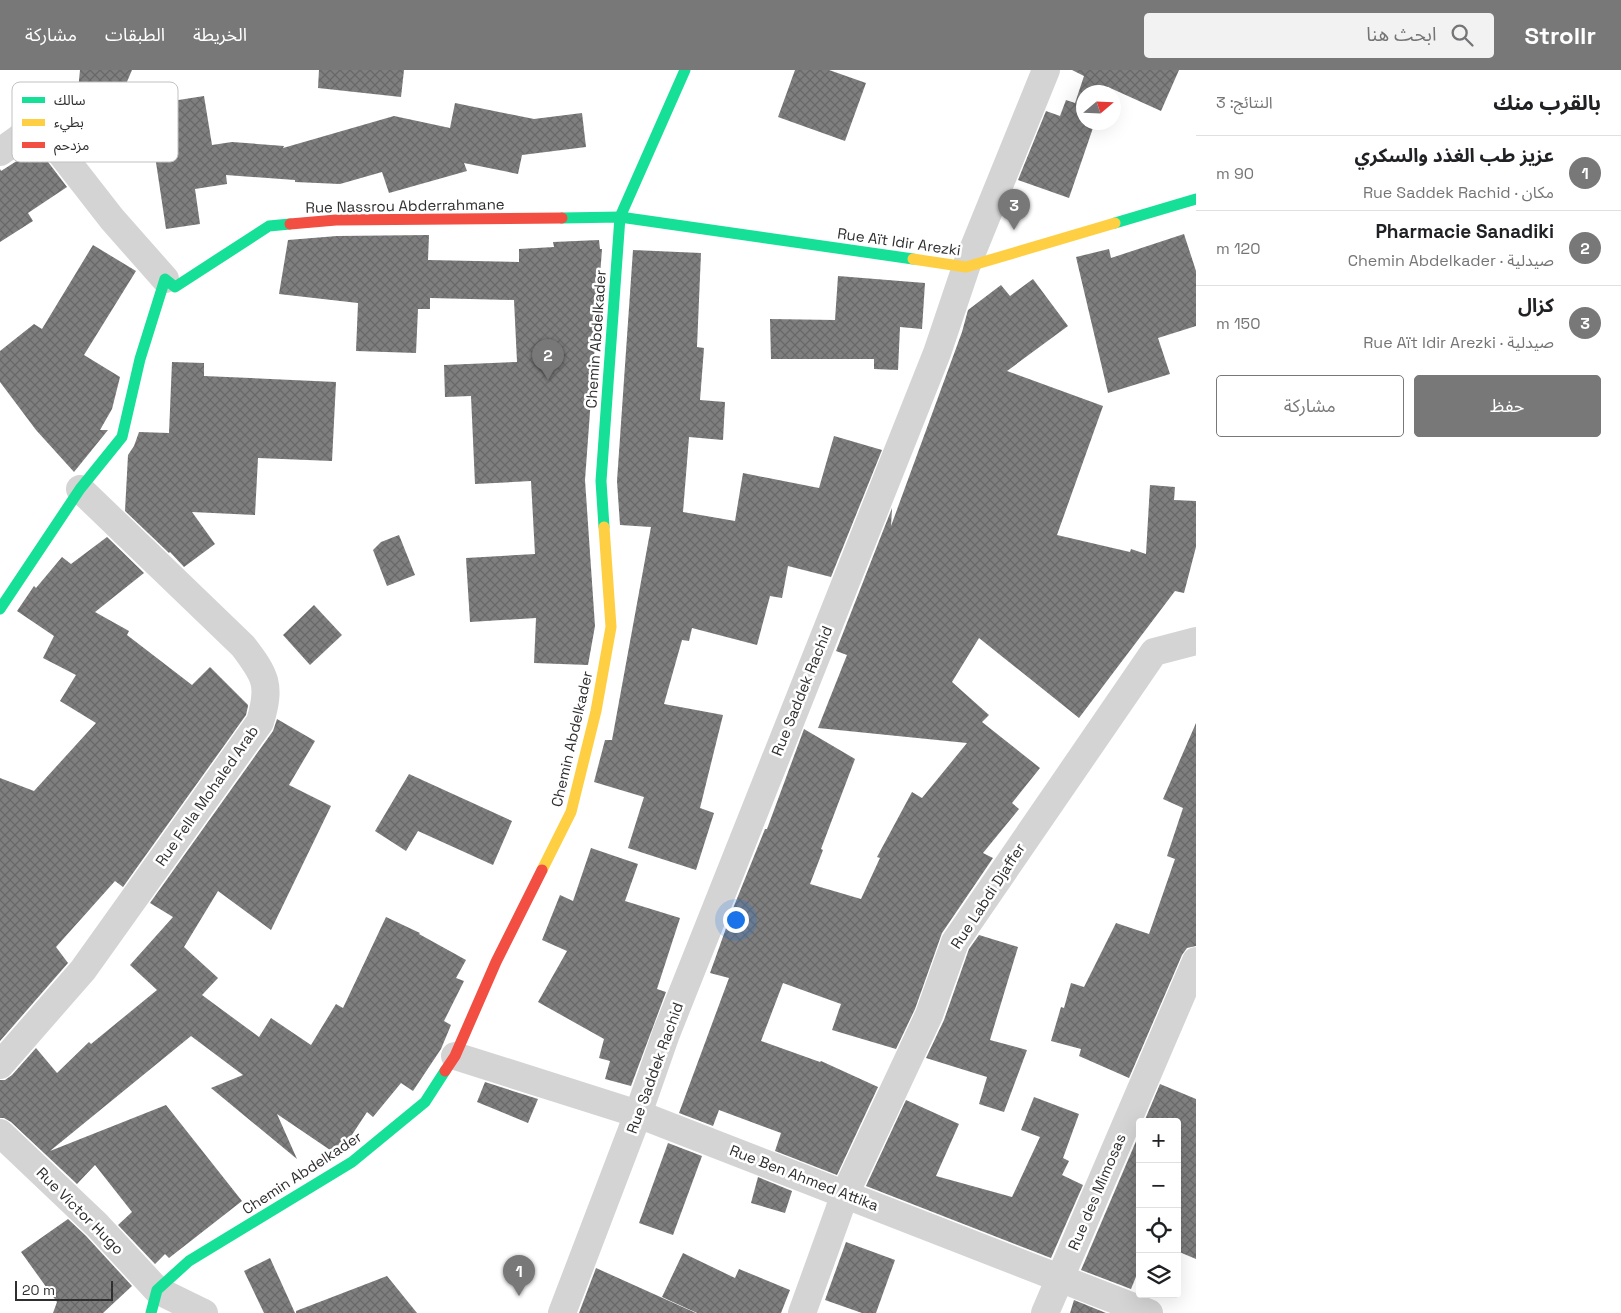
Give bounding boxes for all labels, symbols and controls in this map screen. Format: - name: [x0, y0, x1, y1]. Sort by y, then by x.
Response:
- search box: [1144, 13, 1494, 58]
- text: Strollr: [1524, 20, 1596, 51]
- icon: search: [1448, 21, 1476, 49]
- text: ابحث هنا: [1366, 22, 1436, 47]
- text: مشاركة: [25, 23, 77, 46]
- text: الطبقات: [105, 23, 165, 46]
- text: الخريطة: [193, 23, 247, 46]
- legend: [12, 82, 178, 162]
- north arrow: [1076, 85, 1121, 130]
- text: بالقرب منك: [1493, 89, 1601, 116]
- text: سالك: [54, 91, 86, 109]
- text: النتائج: 3: [1216, 92, 1273, 113]
- text: بطيء: [54, 113, 84, 133]
- text: مزدحم: [54, 136, 89, 156]
- text: عزيز طب الغذد والسكري: [1354, 143, 1554, 168]
- text: 90 m: [1216, 163, 1254, 184]
- text: 1: [1581, 163, 1589, 184]
- text: مكان · Rue Saddek Rachid: [1363, 182, 1554, 203]
- pin: 3: [998, 189, 1030, 230]
- street label: Rue Nassrou Abderrahmane: [305, 194, 505, 217]
- text: Pharmacie Sanadiki: [1375, 219, 1554, 244]
- street label: Rue Aït Idir Arezki: [836, 223, 962, 260]
- text: 120 m: [1216, 238, 1260, 259]
- text: 2: [1580, 238, 1590, 259]
- text: صيدلية · Chemin Abdelkader: [1348, 250, 1554, 271]
- street label: Chemin Abdelkader: [581, 269, 610, 409]
- text: كزال: [1518, 293, 1554, 318]
- text: 150 m: [1216, 313, 1260, 334]
- text: 3: [1580, 313, 1590, 334]
- text: صيدلية · Rue Aït Idir Arezki: [1363, 332, 1554, 353]
- pin: 2: [532, 339, 564, 380]
- button: مشاركة: [1216, 375, 1404, 437]
- button: حفظ: [1414, 375, 1601, 437]
- street label: Rue Saddek Rachid: [767, 623, 836, 759]
- street label: Chemin Abdelkader: [547, 669, 596, 809]
- street label: Rue Fella Mohaled Arab: [151, 722, 262, 870]
- street label: Rue Labdi Djaffer: [946, 839, 1029, 952]
- your location: [723, 907, 749, 933]
- street label: Rue Saddek Rachid: [622, 1000, 687, 1136]
- map controls: [1136, 1118, 1181, 1298]
- button: +: [1136, 1118, 1181, 1163]
- street label: Chemin Abdelkader: [238, 1127, 365, 1218]
- street label: Rue des Mimosas: [1063, 1131, 1130, 1253]
- street label: Rue Ben Ahmed Attika: [727, 1140, 882, 1215]
- street label: Rue Victor Hugo: [33, 1163, 128, 1258]
- button: −: [1136, 1163, 1181, 1208]
- button: locate: [1136, 1208, 1181, 1253]
- button: layers: [1136, 1253, 1181, 1298]
- pin: 1: [503, 1255, 535, 1296]
- scale bar: [15, 1278, 112, 1301]
- text: 20 m: [22, 1281, 55, 1299]

